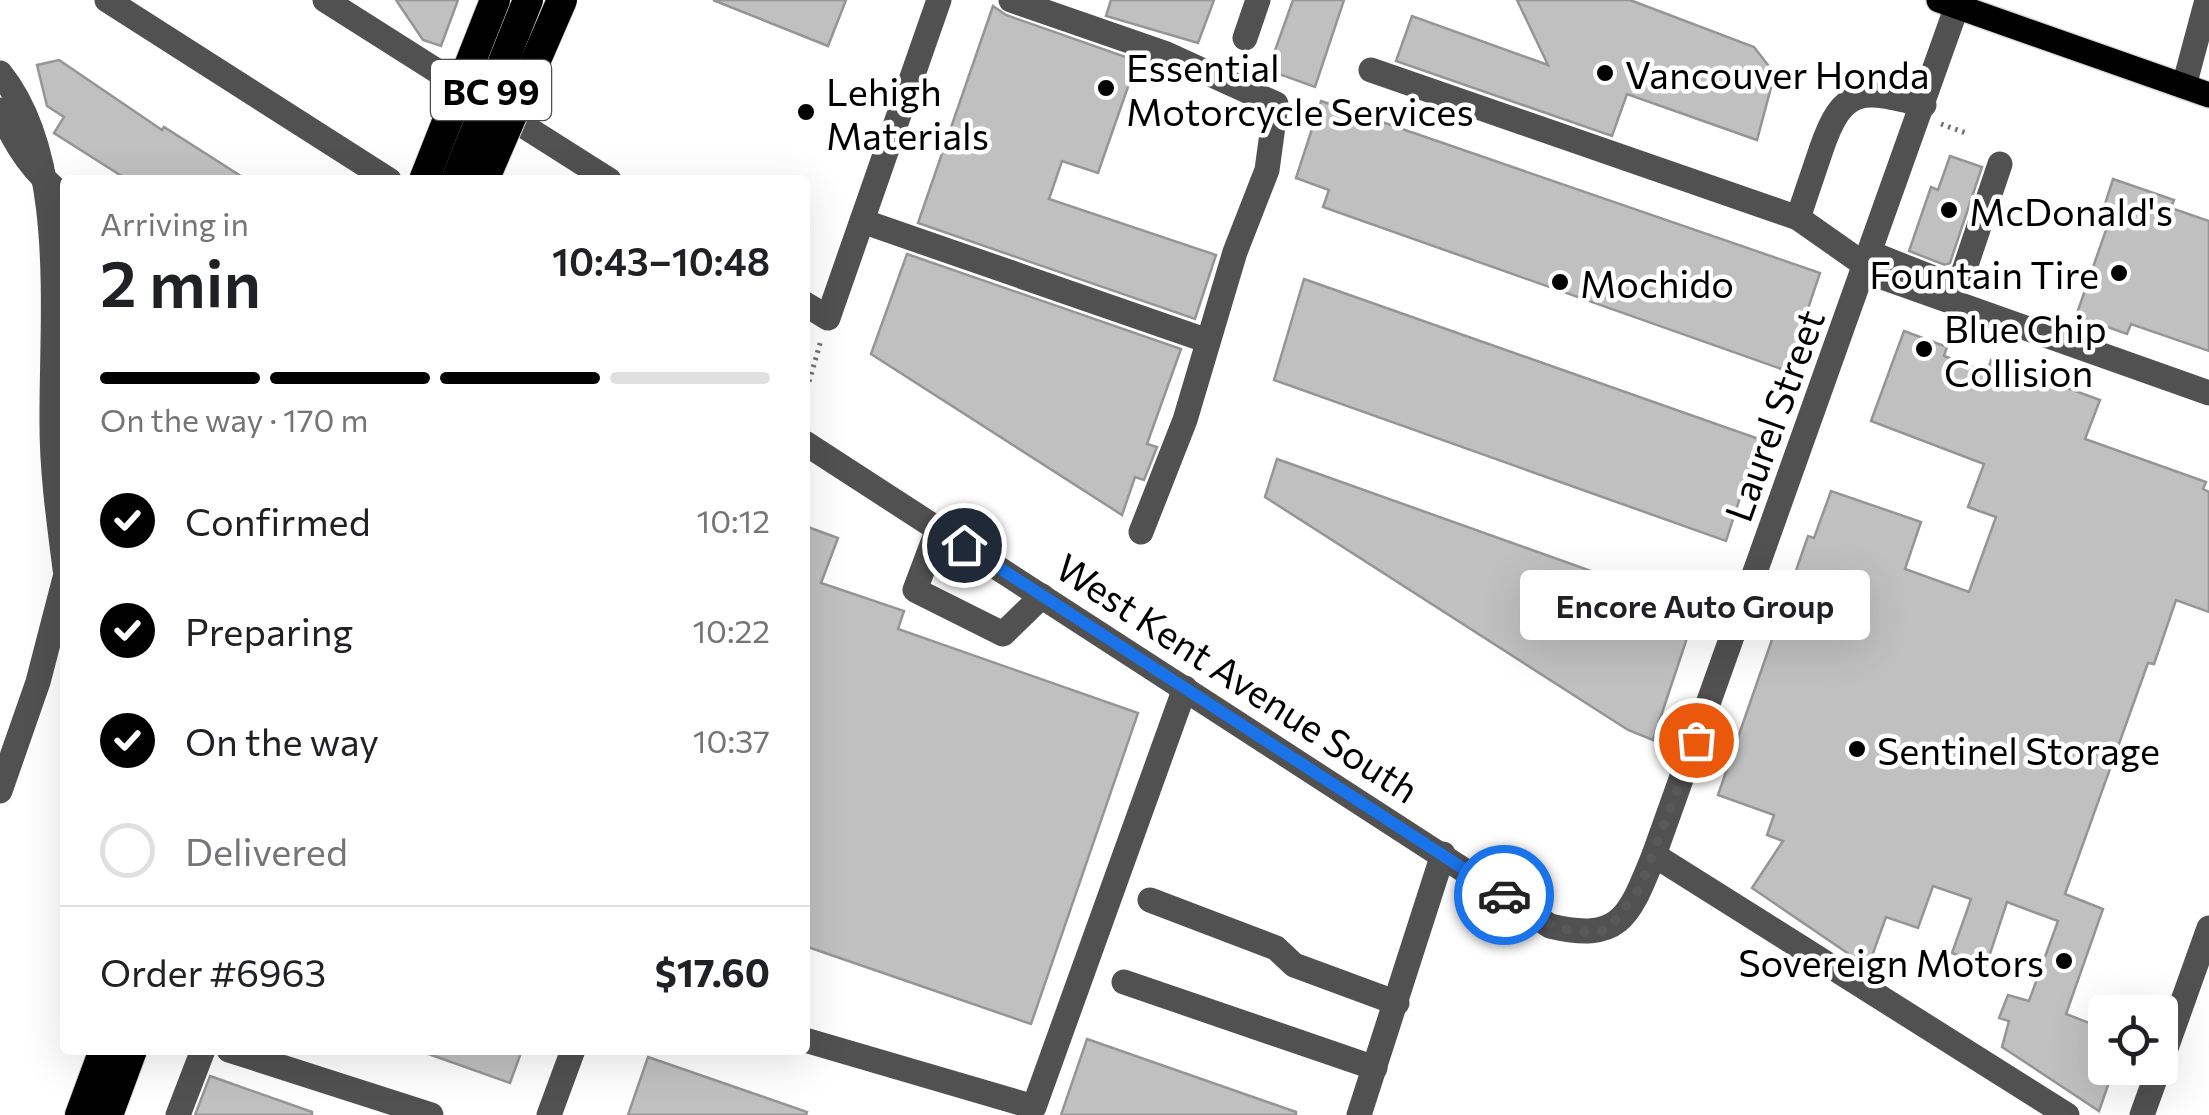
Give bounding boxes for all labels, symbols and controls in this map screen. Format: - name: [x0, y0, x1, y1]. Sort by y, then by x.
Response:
- place label: Essential Motorcycle Services: [1126, 43, 1474, 134]
- place label: Vancouver Honda: [1625, 50, 1930, 97]
- road number: BC 99: [431, 60, 551, 120]
- marker: Vancouver Honda: [1594, 62, 1616, 84]
- place label: Lehigh Materials: [826, 67, 989, 158]
- marker: Essential Motorcycle Services: [1095, 77, 1117, 99]
- marker: Lehigh Materials: [795, 101, 817, 123]
- place label: McDonald's: [1969, 187, 2173, 234]
- marker: McDonald's: [1938, 199, 1960, 221]
- text: Arriving in: [100, 203, 249, 243]
- text: 10:43–10:48: [552, 237, 770, 284]
- text: 2 min: [100, 241, 261, 320]
- place label: Fountain Tire: [1869, 250, 2099, 297]
- place label: Mochido: [1580, 259, 1734, 306]
- marker: Fountain Tire: [2108, 262, 2130, 284]
- marker: Mochido: [1549, 271, 1571, 293]
- street label: Laurel Street: [1713, 303, 1833, 527]
- place label: Blue Chip Collision: [1944, 304, 2107, 395]
- marker: Blue Chip Collision: [1913, 338, 1935, 360]
- text: On the way · 170 m: [100, 399, 369, 439]
- icon: check: [100, 493, 155, 548]
- text: Confirmed: [185, 497, 371, 544]
- text: 10:12: [696, 500, 770, 540]
- pin: [922, 503, 1007, 588]
- icon: home: [937, 518, 992, 573]
- street label: West Kent Avenue South: [1048, 542, 1428, 812]
- callout: Encore Auto Group: [1521, 570, 1871, 640]
- text: Encore Auto Group: [1556, 585, 1834, 625]
- icon: check: [100, 603, 155, 658]
- text: Preparing: [185, 607, 353, 654]
- text: 10:22: [692, 610, 770, 650]
- pin: [1654, 698, 1739, 783]
- icon: check: [100, 713, 155, 768]
- icon: bag: [1669, 713, 1724, 768]
- text: On the way: [185, 717, 379, 764]
- text: 10:37: [693, 720, 770, 760]
- place label: Sentinel Storage: [1877, 726, 2160, 773]
- marker: Sentinel Storage: [1846, 738, 1868, 760]
- text: Delivered: [185, 827, 348, 874]
- courier: [1454, 845, 1554, 945]
- icon: car: [1477, 868, 1532, 923]
- place label: Sovereign Motors: [1738, 938, 2044, 985]
- text: Order #6963: [100, 948, 326, 995]
- text: $17.60: [655, 948, 770, 995]
- marker: Sovereign Motors: [2053, 950, 2075, 972]
- map controls: [2088, 995, 2178, 1085]
- button: locate: [2088, 995, 2178, 1085]

